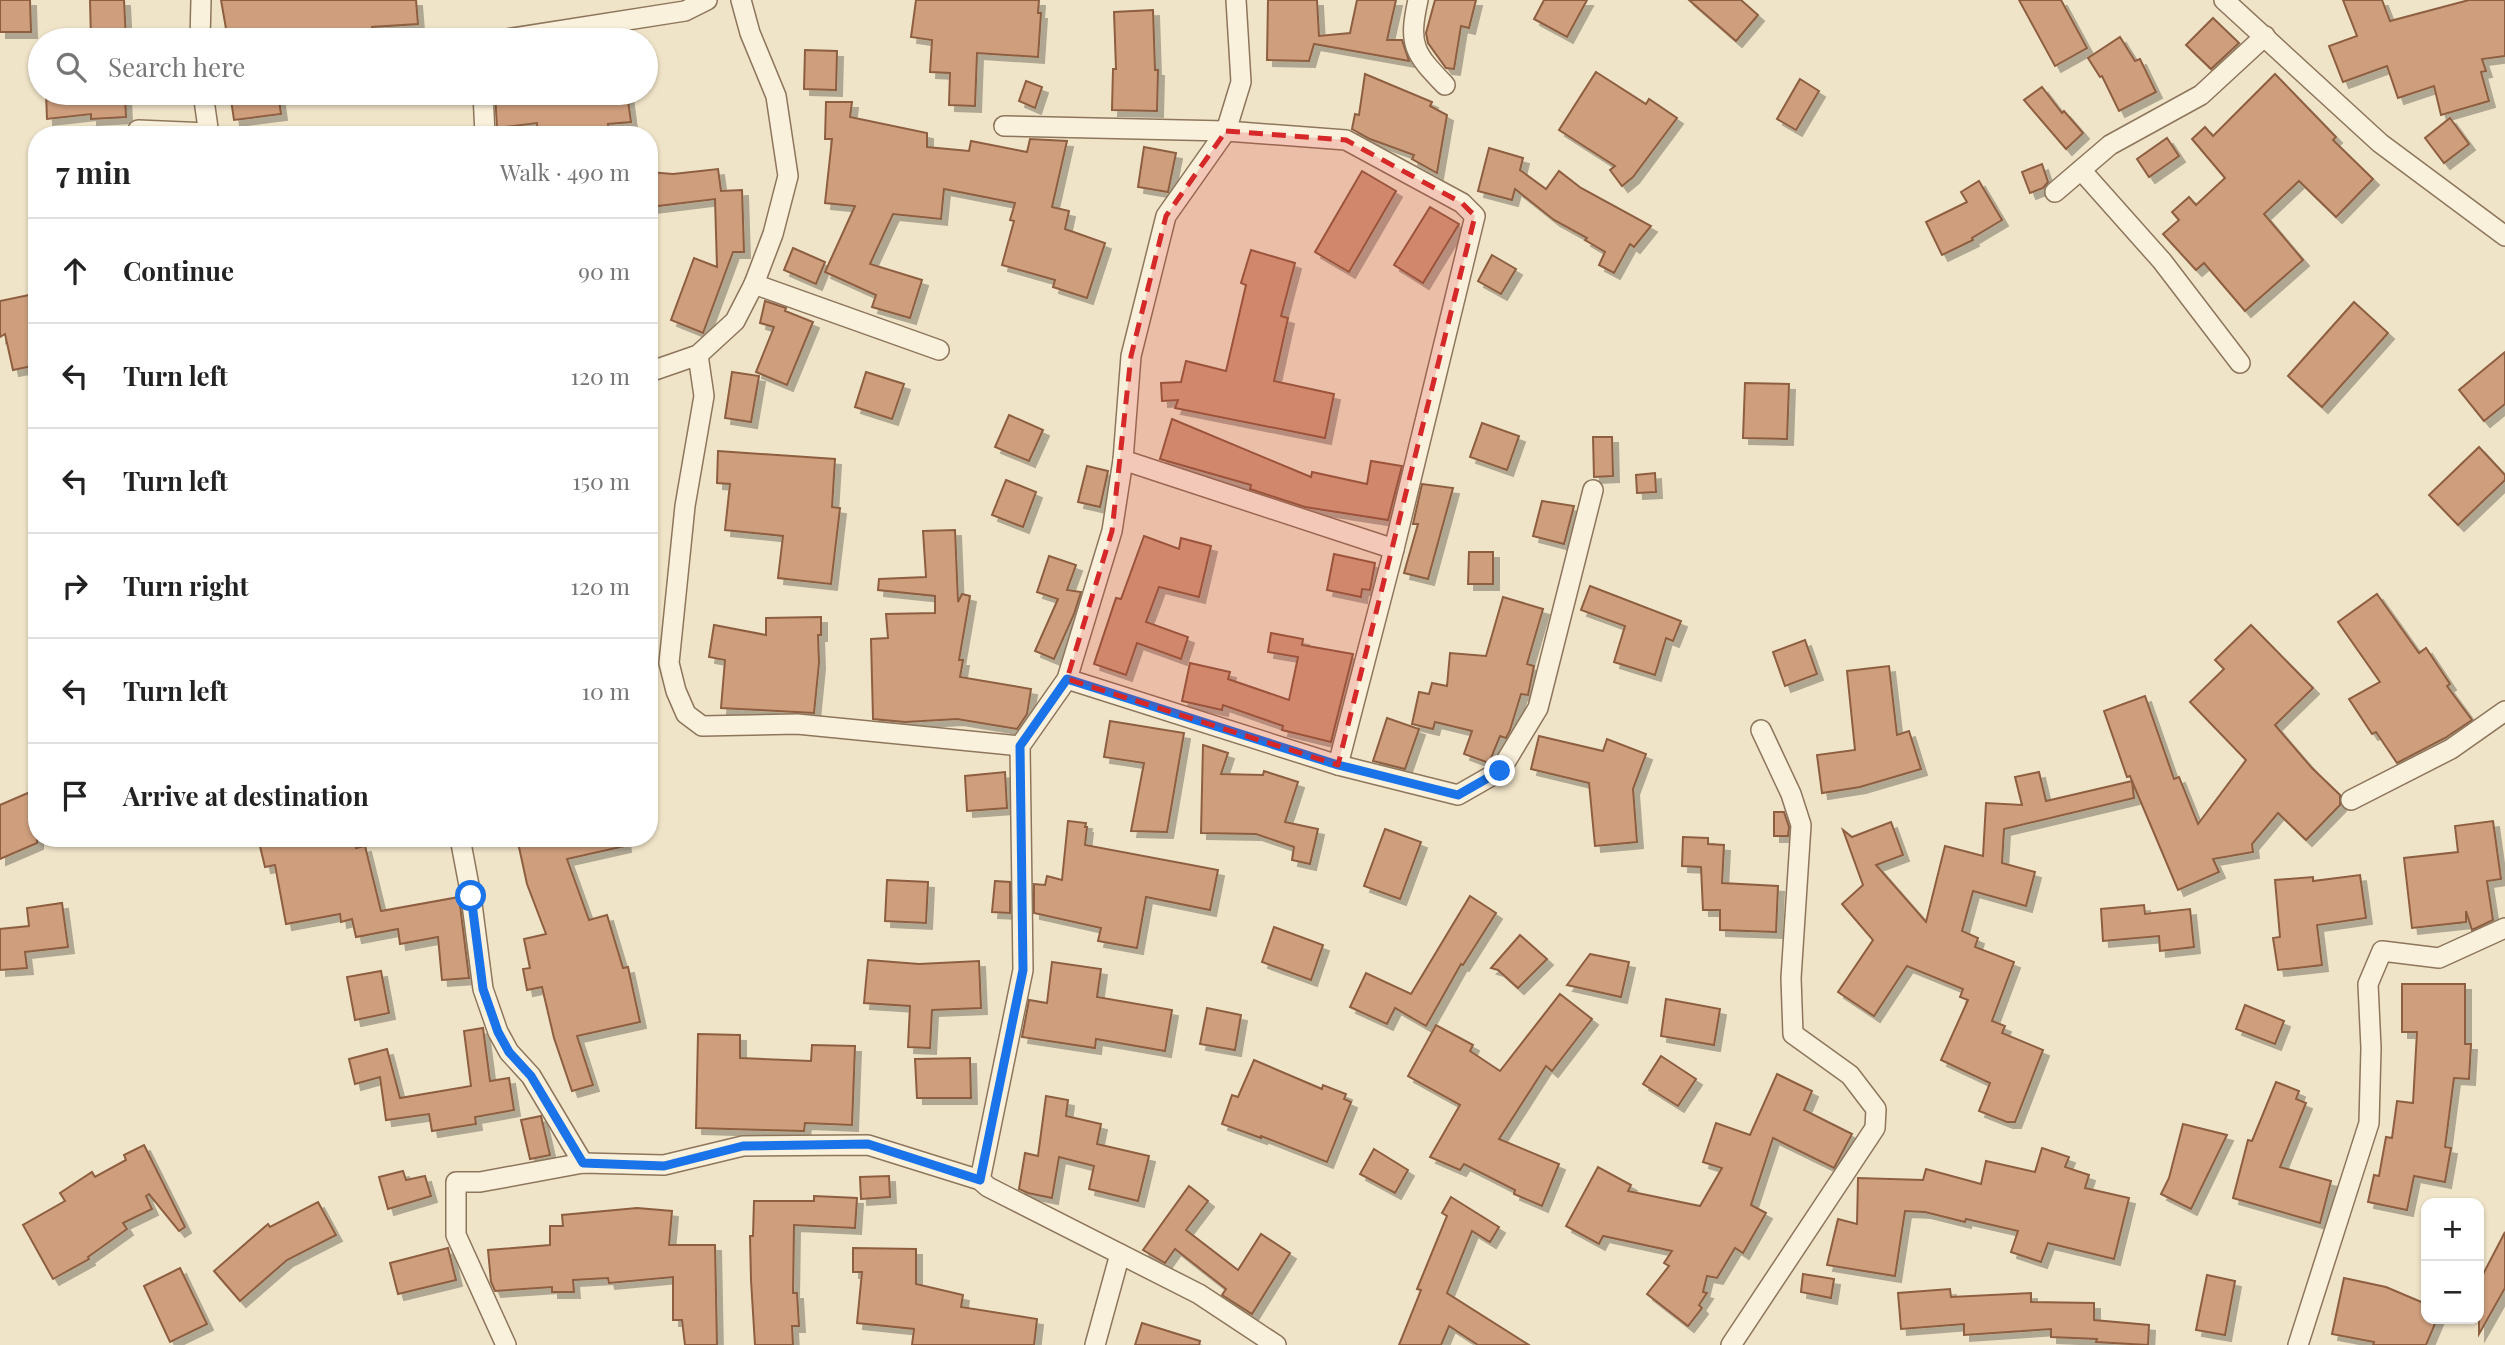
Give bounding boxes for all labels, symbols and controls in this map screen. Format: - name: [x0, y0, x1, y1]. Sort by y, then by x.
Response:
- search box: [28, 28, 658, 105]
- icon: search: [52, 48, 90, 86]
- text: Search here: [108, 49, 245, 84]
- text: 7 min: [56, 152, 131, 192]
- text: Walk · 490 m: [500, 156, 630, 187]
- icon: ahead: [56, 252, 94, 290]
- text: Continue: [123, 253, 234, 288]
- text: 90 m: [578, 255, 630, 286]
- icon: left: [56, 357, 94, 395]
- text: Turn left: [123, 358, 228, 393]
- text: 120 m: [571, 360, 630, 391]
- icon: left: [56, 462, 94, 500]
- text: Turn left: [123, 463, 228, 498]
- text: 150 m: [572, 465, 630, 496]
- icon: right: [56, 567, 94, 605]
- text: Turn right: [123, 568, 249, 603]
- text: 120 m: [571, 570, 630, 601]
- icon: left: [56, 672, 94, 710]
- text: Turn left: [123, 673, 228, 708]
- text: 10 m: [582, 675, 630, 706]
- route end: [1484, 755, 1515, 786]
- icon: arrive: [56, 777, 94, 815]
- text: Arrive at destination: [123, 778, 369, 813]
- route start: [455, 880, 486, 911]
- map controls: [2421, 1198, 2484, 1324]
- button: +: [2421, 1198, 2484, 1261]
- button: −: [2421, 1261, 2484, 1324]

